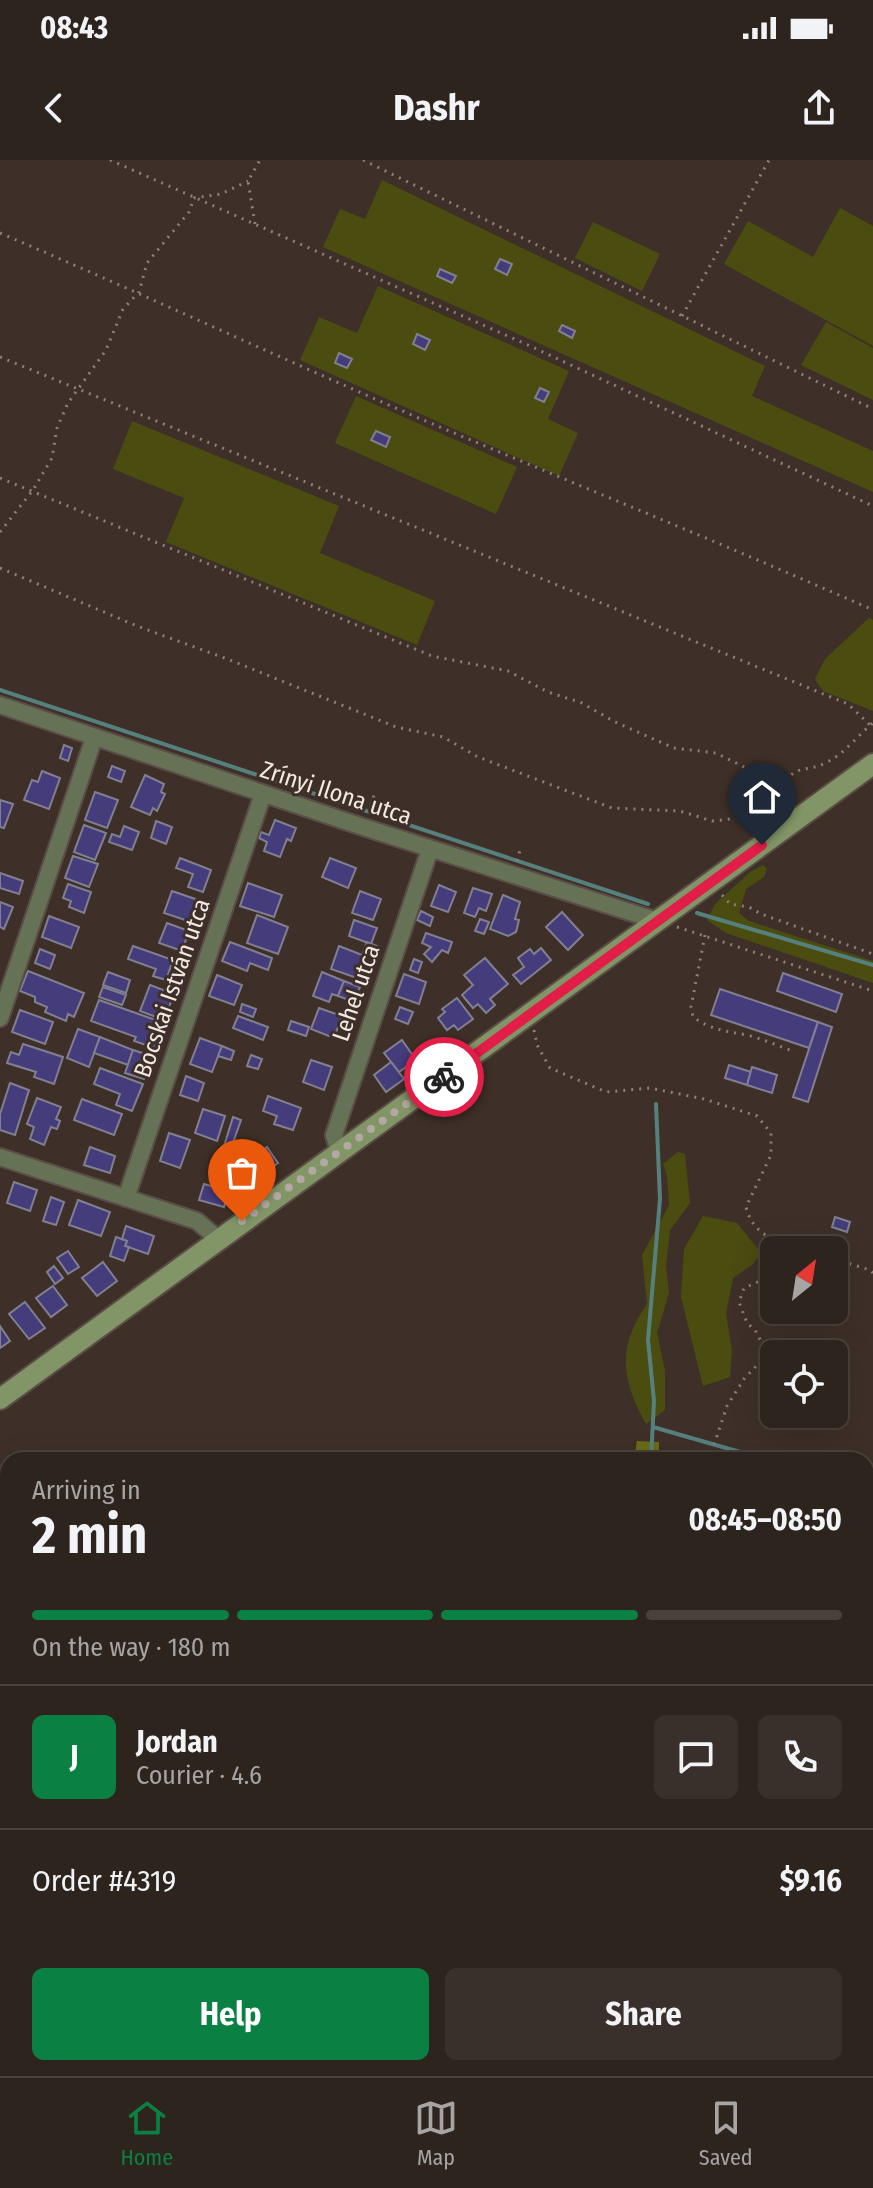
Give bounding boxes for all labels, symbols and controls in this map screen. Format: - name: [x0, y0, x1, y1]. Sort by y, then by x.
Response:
- text: 08:43: [40, 10, 108, 46]
- icon: back: [32, 86, 76, 130]
- text: Dashr: [393, 86, 480, 130]
- icon: share: [797, 86, 841, 130]
- street label: Zrínyi Ilona utca: [257, 755, 415, 831]
- pin: [728, 763, 796, 845]
- icon: home: [740, 775, 784, 819]
- street label: Bocskai István utca: [128, 895, 216, 1081]
- street label: Lehel utca: [326, 941, 386, 1045]
- courier: [404, 1037, 484, 1117]
- icon: bike: [422, 1055, 466, 1099]
- pin: [208, 1139, 276, 1221]
- icon: bag: [220, 1151, 264, 1195]
- north arrow: [760, 1236, 848, 1324]
- map controls: [760, 1236, 848, 1428]
- button: locate: [760, 1340, 848, 1428]
- text: Arriving in: [32, 1475, 141, 1506]
- text: 08:45–08:50: [689, 1502, 842, 1538]
- text: 2 min: [32, 1504, 147, 1567]
- text: On the way · 180 m: [32, 1632, 230, 1663]
- button: chat: [654, 1715, 738, 1799]
- button: phone: [758, 1715, 842, 1799]
- text: Jordan: [136, 1724, 218, 1760]
- text: J: [70, 1739, 78, 1775]
- text: Courier · 4.6: [136, 1760, 262, 1791]
- text: Order #4319: [32, 1863, 176, 1899]
- text: $9.16: [780, 1863, 842, 1899]
- button: Help: [32, 1968, 429, 2060]
- button: Share: [445, 1968, 842, 2060]
- tab: Home: [120, 2096, 173, 2171]
- tab: Map: [414, 2096, 458, 2171]
- tab: Saved: [699, 2096, 753, 2171]

